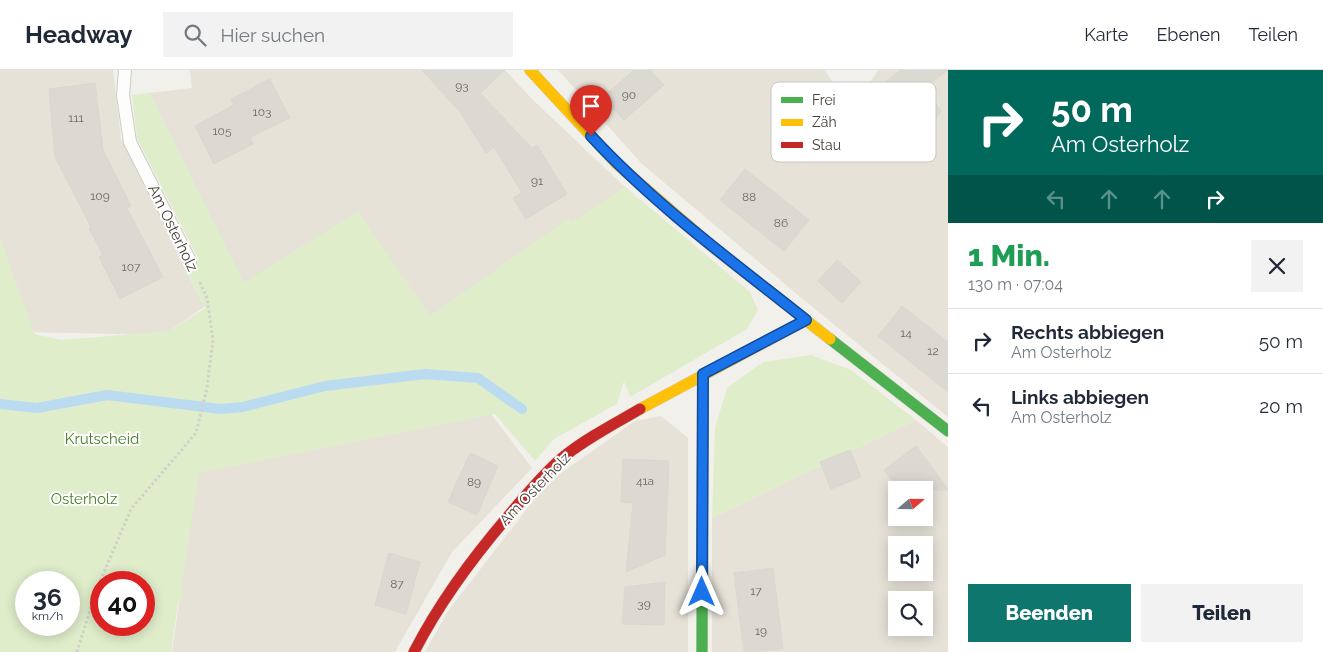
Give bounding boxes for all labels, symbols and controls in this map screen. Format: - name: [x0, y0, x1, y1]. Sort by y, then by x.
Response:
- search box: [163, 12, 513, 57]
- text: Headway: [25, 20, 133, 49]
- icon: search: [181, 21, 209, 49]
- text: Hier suchen: [221, 24, 325, 46]
- text: Karte: [1084, 24, 1128, 45]
- text: Ebenen: [1156, 24, 1221, 45]
- text: Teilen: [1249, 24, 1298, 45]
- house number: 93: [455, 79, 469, 93]
- legend: [771, 82, 936, 162]
- pin: [570, 85, 612, 136]
- house number: 90: [622, 88, 636, 102]
- text: 50 m: [1051, 89, 1133, 130]
- icon: right: [968, 90, 1033, 155]
- icon: arrive: [577, 92, 605, 120]
- text: Frei: [812, 92, 836, 108]
- house number: 103: [253, 105, 271, 119]
- house number: 111: [68, 111, 84, 125]
- text: Zäh: [812, 114, 837, 130]
- house number: 105: [212, 124, 232, 138]
- text: Am Osterholz: [1051, 131, 1189, 157]
- text: Stau: [812, 137, 841, 153]
- house number: 91: [531, 174, 543, 188]
- street label: Am Osterholz: [144, 182, 202, 274]
- icon: left: [1042, 185, 1070, 213]
- icon: ahead: [1095, 185, 1123, 213]
- icon: ahead: [1148, 185, 1176, 213]
- icon: right: [1201, 185, 1229, 213]
- house number: 109: [90, 189, 110, 203]
- house number: 88: [742, 190, 756, 204]
- house number: 86: [774, 216, 788, 230]
- text: 1 Min.: [968, 238, 1050, 273]
- button: close: [1251, 240, 1303, 292]
- house number: 107: [122, 260, 141, 274]
- text: 130 m · 07:04: [968, 275, 1063, 294]
- text: Rechts abbiegen: [1011, 321, 1164, 343]
- house number: 14: [900, 326, 912, 340]
- icon: right: [968, 327, 996, 355]
- text: 50 m: [1259, 330, 1303, 352]
- text: Am Osterholz: [1011, 343, 1112, 362]
- house number: 12: [927, 344, 939, 358]
- text: Links abbiegen: [1011, 386, 1149, 408]
- icon: left: [968, 392, 996, 420]
- text: 20 m: [1259, 395, 1303, 417]
- text: Am Osterholz: [1011, 408, 1112, 427]
- park label: Krutscheid: [65, 430, 139, 448]
- street label: Am Osterholz: [496, 449, 574, 529]
- house number: 41a: [636, 474, 654, 488]
- house number: 89: [467, 475, 481, 489]
- north arrow: [888, 481, 932, 526]
- map controls: [888, 481, 933, 636]
- park label: Osterholz: [51, 490, 117, 508]
- button: sound: [888, 536, 933, 581]
- position arrow: [675, 565, 727, 617]
- speed limit sign: 40: [90, 571, 155, 636]
- house number: 87: [390, 577, 404, 591]
- text: 36: [33, 582, 62, 612]
- house number: 17: [750, 584, 762, 598]
- button: Beenden: [968, 584, 1131, 642]
- button: Teilen: [1141, 584, 1303, 642]
- button: search: [888, 591, 933, 636]
- house number: 39: [637, 597, 651, 611]
- text: km/h: [32, 609, 63, 623]
- house number: 19: [755, 624, 767, 638]

